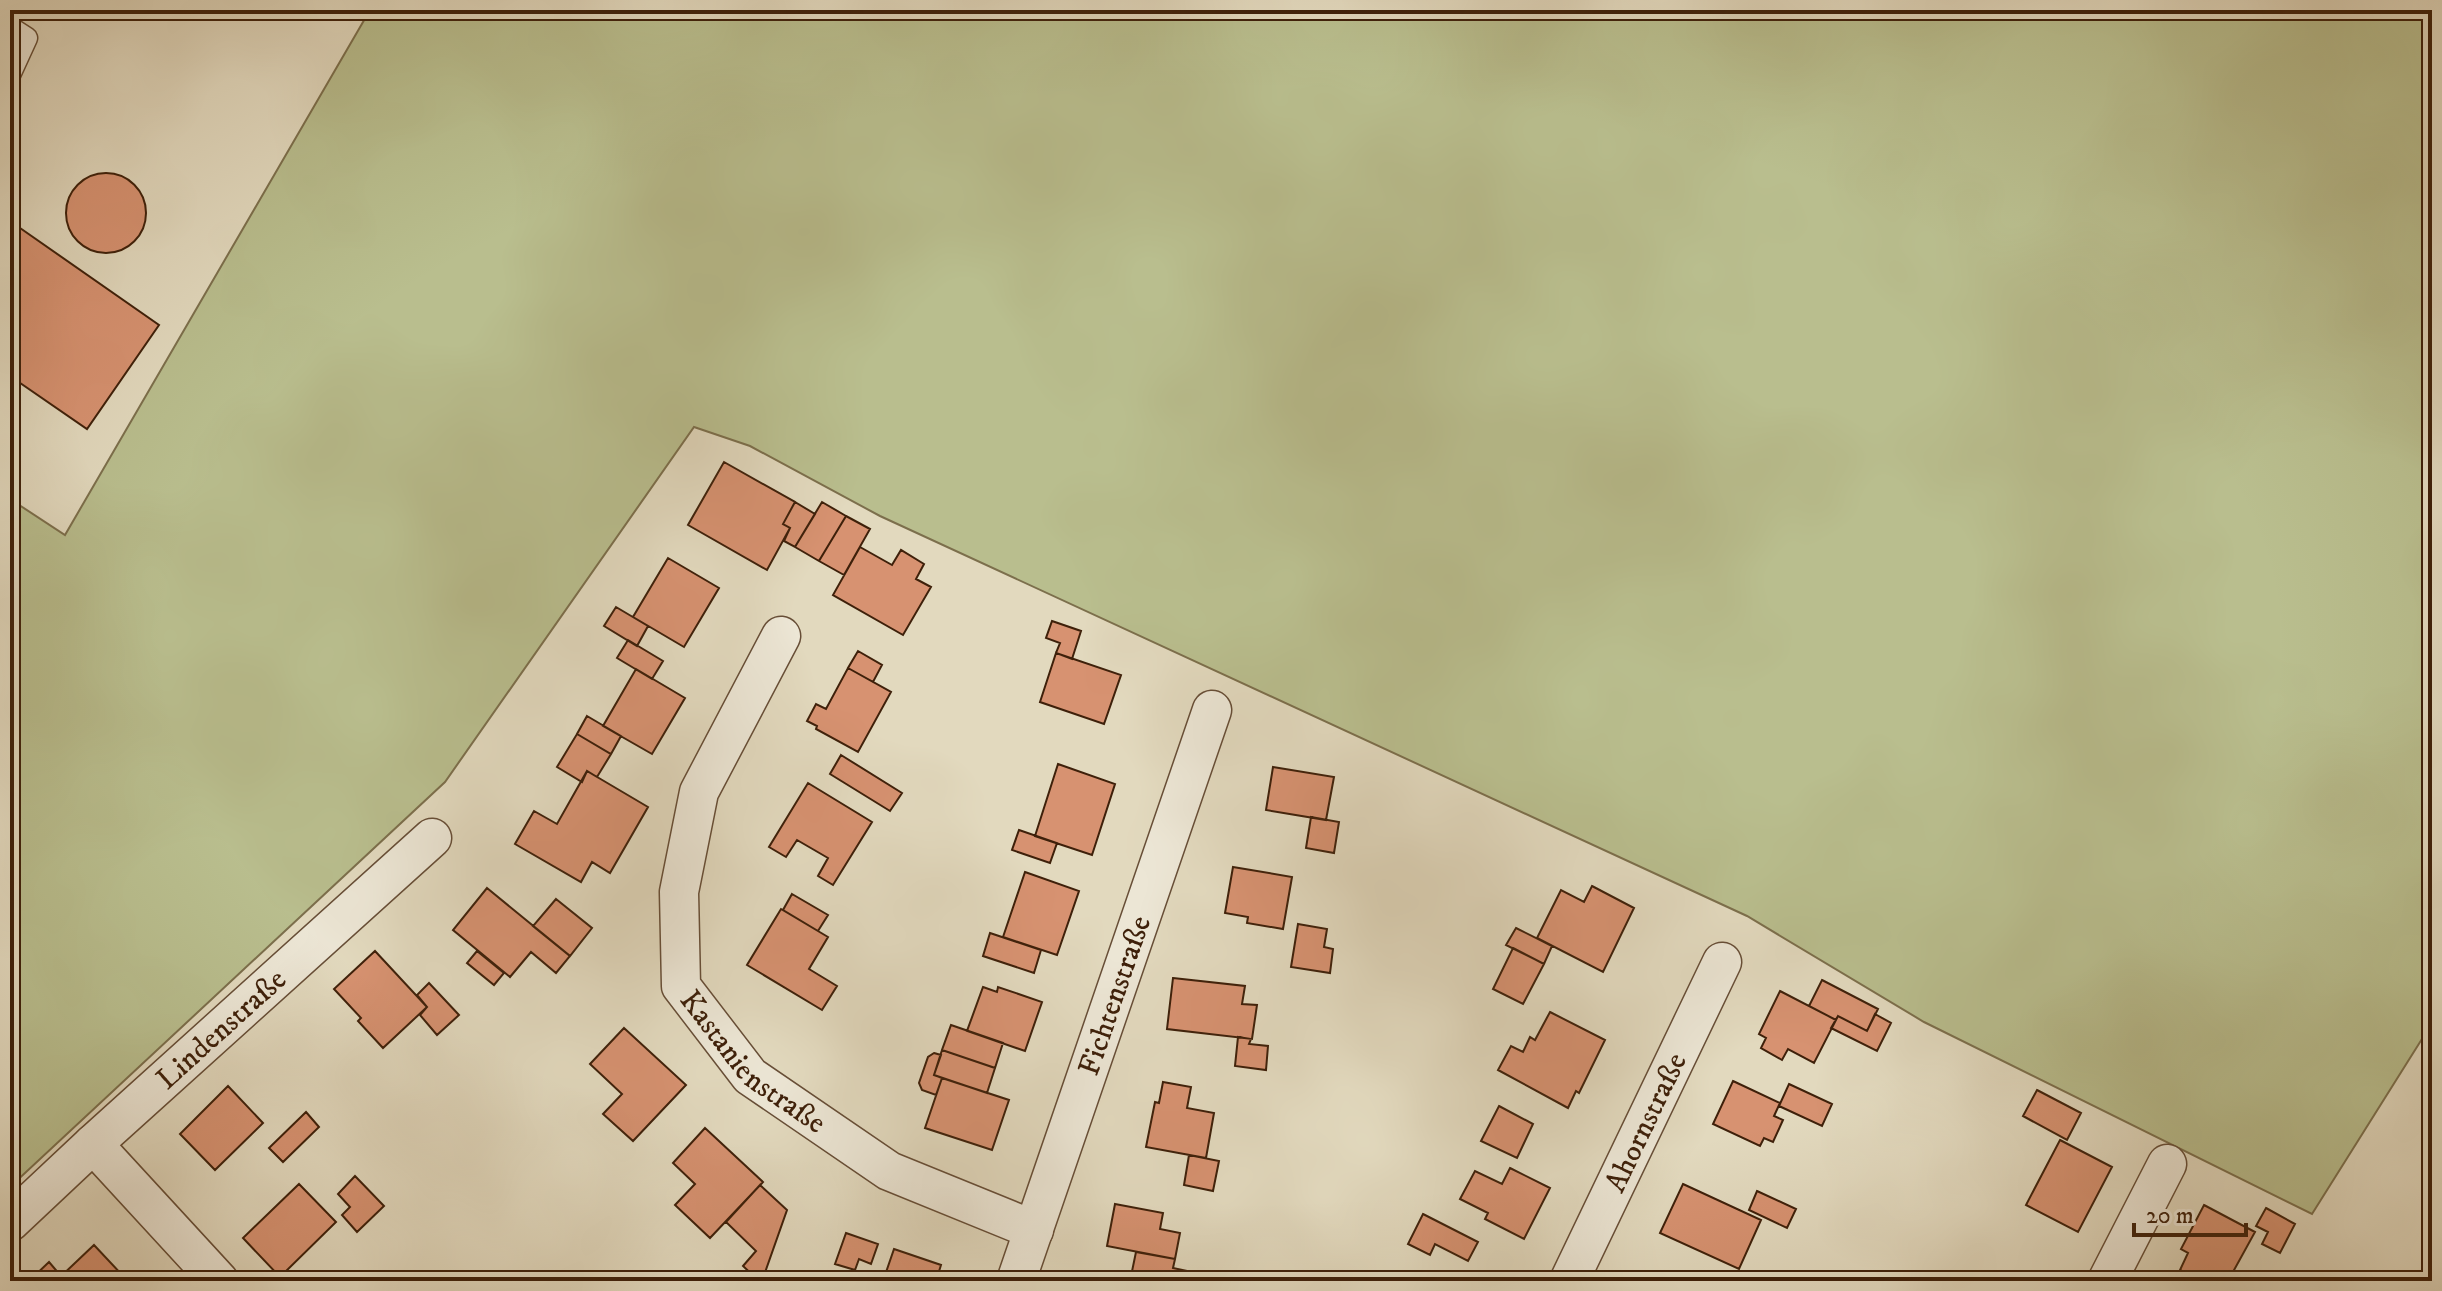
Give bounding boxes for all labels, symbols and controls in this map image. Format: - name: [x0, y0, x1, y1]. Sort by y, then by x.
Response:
- street label: Fichtenstraße: [1071, 911, 1160, 1081]
- street label: Lindenstraße: [149, 962, 294, 1098]
- street label: Kastanienstraße: [671, 983, 832, 1142]
- street label: Ahornstraße: [1597, 1047, 1696, 1199]
- scale bar: [2134, 1187, 2246, 1237]
- text: 20 m: [2146, 1201, 2194, 1231]

